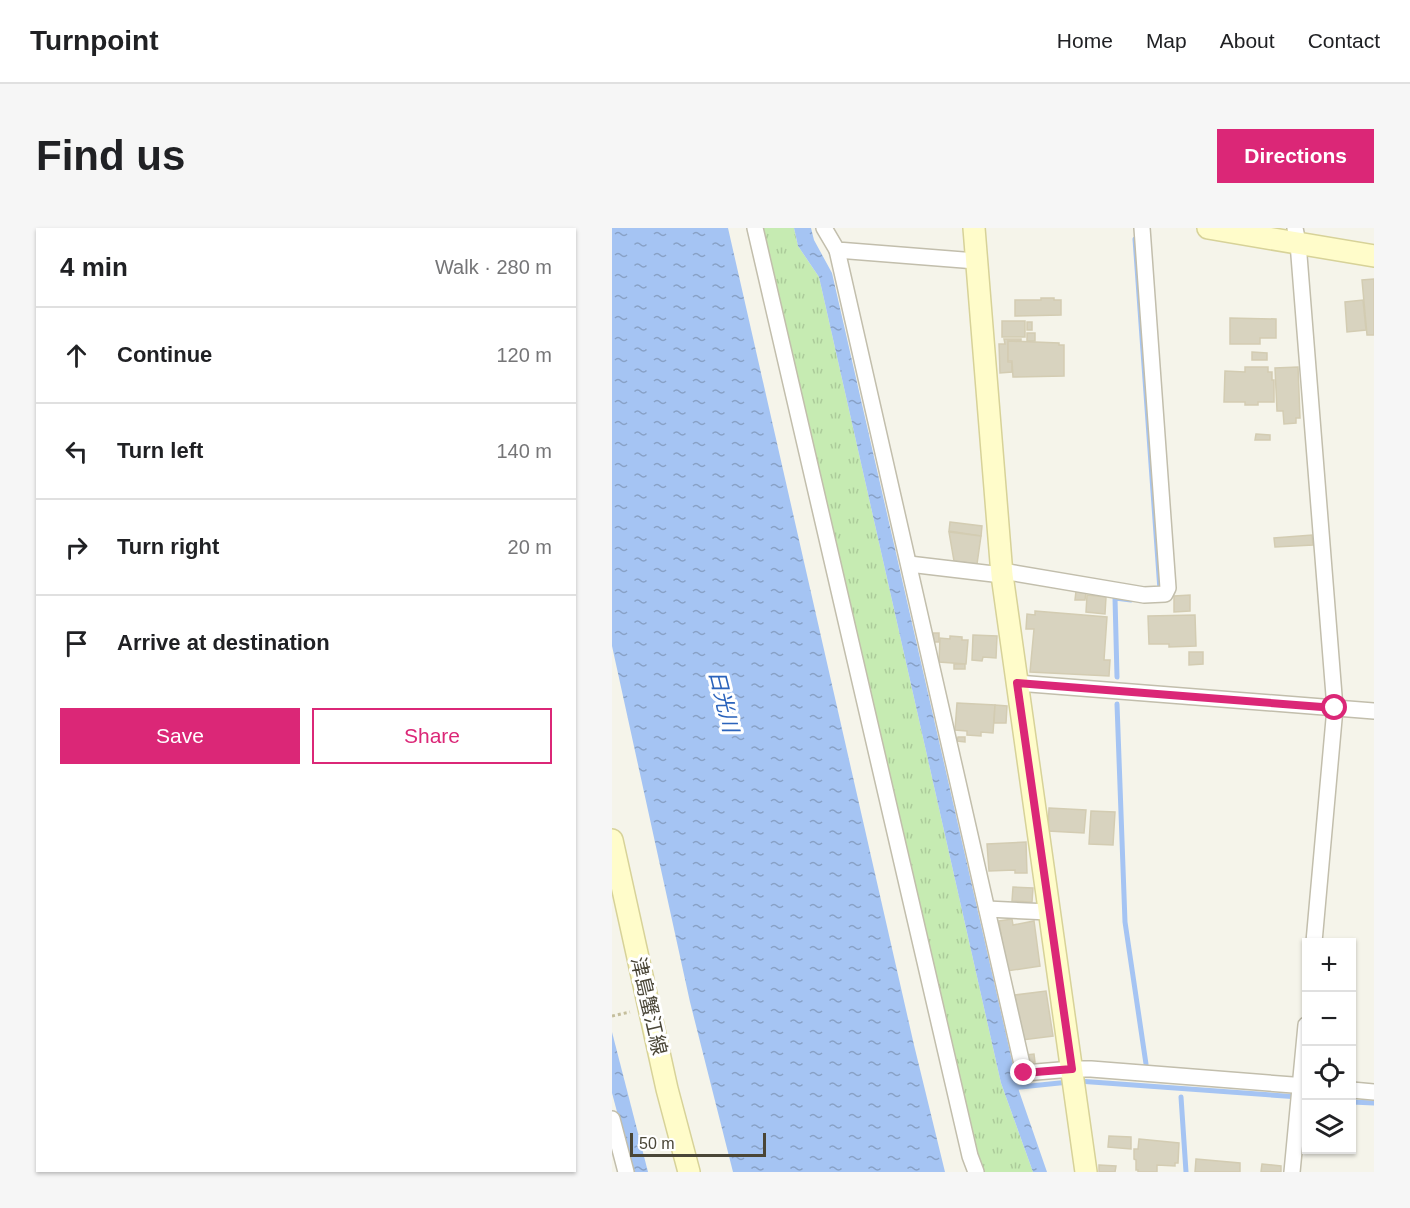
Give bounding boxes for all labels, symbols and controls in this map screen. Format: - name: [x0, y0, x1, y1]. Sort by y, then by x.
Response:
- text: Turnpoint: [30, 25, 159, 56]
- text: Home: [1057, 29, 1113, 52]
- text: Map: [1146, 29, 1187, 52]
- text: About: [1220, 29, 1275, 52]
- text: Contact: [1308, 29, 1380, 52]
- button: Directions: [1217, 129, 1374, 183]
- text: Find us: [36, 132, 185, 179]
- text: 4 min: [60, 252, 128, 282]
- text: Walk · 280 m: [435, 256, 552, 278]
- icon: ahead: [60, 339, 93, 372]
- text: Continue: [117, 342, 212, 367]
- text: 120 m: [496, 344, 552, 366]
- icon: left: [60, 435, 93, 468]
- text: Turn left: [117, 438, 203, 463]
- text: 140 m: [496, 440, 552, 462]
- icon: right: [60, 531, 93, 564]
- text: Turn right: [117, 534, 219, 559]
- text: 20 m: [508, 536, 552, 558]
- icon: arrive: [60, 627, 93, 660]
- text: Arrive at destination: [117, 630, 330, 655]
- water label: 日光川: [705, 668, 743, 736]
- route start: [1321, 694, 1347, 720]
- button: Save: [60, 708, 300, 764]
- button: Share: [312, 708, 552, 764]
- map controls: [1302, 938, 1356, 1154]
- button: +: [1302, 938, 1356, 992]
- street label: 津島蟹江線: [627, 955, 671, 1057]
- button: −: [1302, 992, 1356, 1046]
- button: locate: [1302, 1046, 1356, 1100]
- route end: [1010, 1059, 1036, 1085]
- button: layers: [1302, 1100, 1356, 1154]
- scale bar: [630, 1130, 766, 1158]
- text: 50 m: [639, 1135, 675, 1152]

